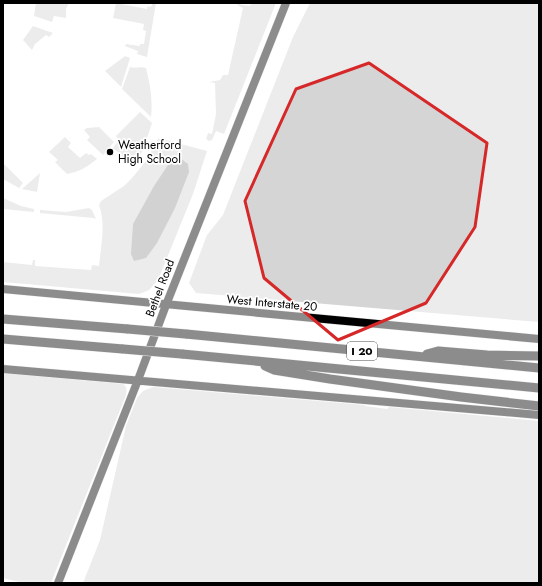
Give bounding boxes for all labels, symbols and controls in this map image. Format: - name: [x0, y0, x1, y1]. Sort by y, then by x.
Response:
- place label: Weatherford High School: [118, 136, 181, 168]
- marker: Weatherford High School: [105, 147, 115, 157]
- street label: Bethel Road: [141, 257, 179, 319]
- street label: West Interstate 20: [226, 290, 318, 316]
- road number: I 20: [347, 342, 377, 360]

